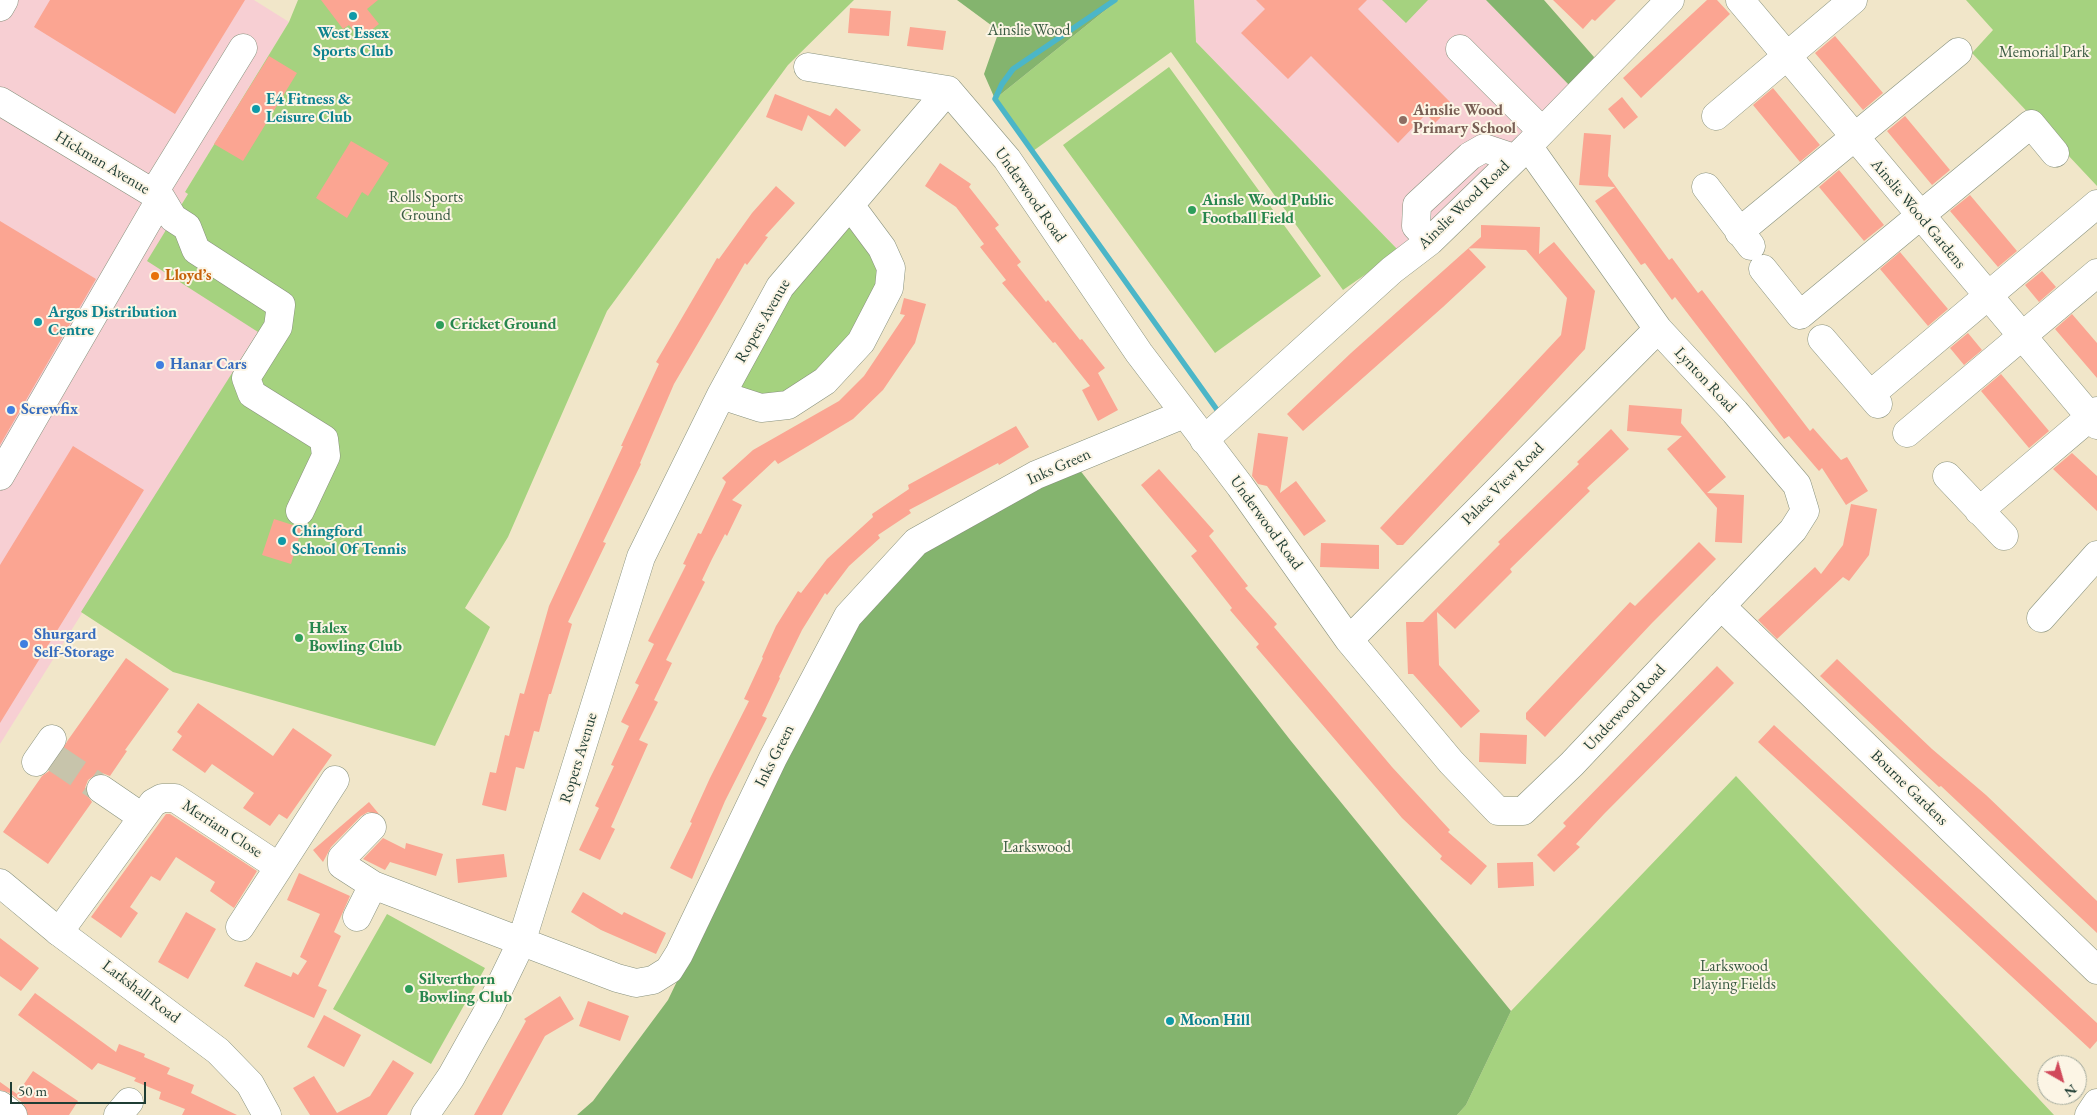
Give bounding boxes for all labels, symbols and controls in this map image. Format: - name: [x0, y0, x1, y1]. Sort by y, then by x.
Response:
- marker: West Essex Sports Club: [347, 10, 359, 22]
- park label: Ainslie Wood: [988, 21, 1070, 41]
- place label: West Essex Sports Club: [313, 24, 393, 62]
- park label: Memorial Park: [1999, 43, 2089, 63]
- place label: E4 Fitness & Leisure Club: [266, 90, 352, 128]
- place label: Ainslie Wood Primary School: [1413, 101, 1516, 139]
- marker: E4 Fitness & Leisure Club: [250, 103, 262, 115]
- marker: Ainslie Wood Primary School: [1397, 114, 1409, 126]
- street label: Hickman Avenue: [51, 127, 153, 199]
- street label: Underwood Road: [990, 144, 1070, 246]
- street label: Ainslie Wood Gardens: [1867, 155, 1969, 273]
- street label: Ainslie Wood Road: [1414, 157, 1514, 253]
- park label: Rolls Sports Ground: [389, 188, 463, 226]
- place label: Ainsle Wood Public Football Field: [1202, 191, 1334, 229]
- marker: Ainsle Wood Public Football Field: [1186, 204, 1198, 216]
- place label: Lloyd’s: [165, 266, 212, 286]
- marker: Lloyd’s: [149, 270, 161, 282]
- street label: Ropers Avenue: [731, 276, 795, 366]
- place label: Argos Distribution Centre: [48, 303, 177, 341]
- place label: Cricket Ground: [450, 315, 557, 335]
- marker: Argos Distribution Centre: [32, 316, 44, 328]
- marker: Cricket Ground: [434, 319, 446, 331]
- street label: Lynton Road: [1670, 343, 1740, 417]
- place label: Hanar Cars: [170, 355, 247, 375]
- marker: Hanar Cars: [154, 359, 166, 371]
- place label: Screwfix: [21, 400, 78, 420]
- marker: Screwfix: [5, 404, 17, 416]
- street label: Palace View Road: [1458, 439, 1548, 529]
- street label: Inks Green: [1024, 444, 1094, 490]
- street label: Underwood Road: [1226, 472, 1306, 574]
- place label: Chingford School Of Tennis: [292, 522, 406, 560]
- marker: Chingford School Of Tennis: [276, 535, 288, 547]
- place label: Halex Bowling Club: [309, 619, 402, 657]
- place label: Shurgard Self-Storage: [34, 625, 114, 663]
- marker: Halex Bowling Club: [293, 632, 305, 644]
- marker: Shurgard Self-Storage: [18, 638, 30, 650]
- street label: Underwood Road: [1580, 661, 1670, 755]
- street label: Ropers Avenue: [556, 710, 602, 806]
- street label: Inks Green: [751, 722, 799, 790]
- street label: Bourne Gardens: [1866, 746, 1952, 830]
- street label: Merriam Close: [178, 796, 266, 862]
- park label: Larkswood: [1003, 838, 1071, 858]
- street label: Larkshall Road: [98, 956, 184, 1028]
- park label: Larkswood Playing Fields: [1692, 957, 1776, 995]
- place label: Silverthorn Bowling Club: [419, 970, 512, 1008]
- marker: Silverthorn Bowling Club: [403, 983, 415, 995]
- place label: Moon Hill: [1180, 1011, 1250, 1031]
- marker: Moon Hill: [1164, 1015, 1176, 1027]
- north arrow: [2037, 1055, 2087, 1105]
- scale bar: [12, 1072, 149, 1104]
- text: N: [2061, 1080, 2081, 1102]
- text: 50 m: [18, 1081, 47, 1100]

